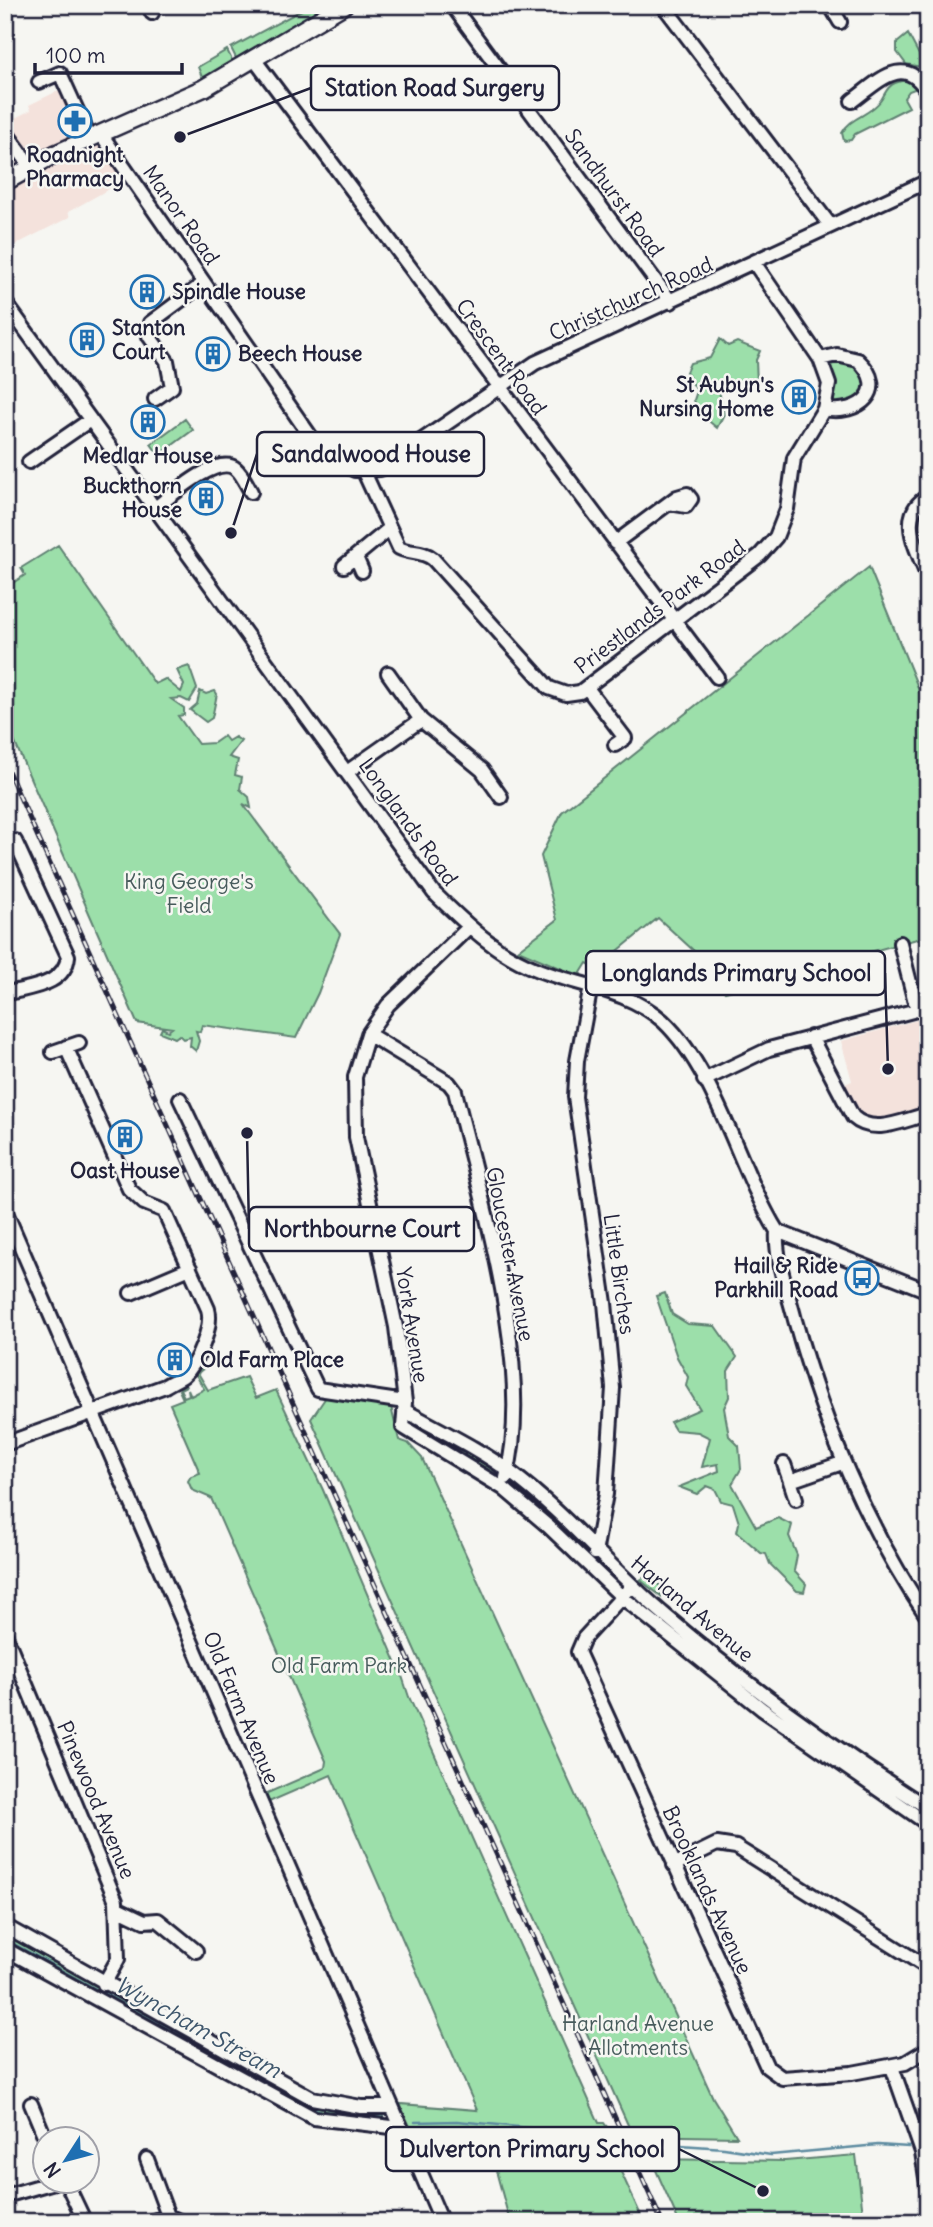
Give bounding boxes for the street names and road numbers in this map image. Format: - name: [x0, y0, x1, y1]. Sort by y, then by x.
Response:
- street label: Sandhurst Road: [559, 123, 670, 262]
- street label: Manor Road: [137, 160, 226, 270]
- street label: Christchurch Road: [545, 250, 717, 347]
- street label: Crescent Road: [450, 293, 553, 420]
- street label: Priestlands Park Road: [569, 533, 751, 680]
- street label: Longlands Road: [353, 752, 464, 891]
- street label: Gloucester Avenue: [480, 1164, 541, 1343]
- street label: Little Birches: [598, 1212, 641, 1336]
- street label: York Avenue: [390, 1265, 435, 1385]
- street label: Harland Avenue: [625, 1549, 759, 1668]
- street label: Old Farm Avenue: [197, 1627, 286, 1788]
- street label: Pinewood Avenue: [51, 1717, 142, 1883]
- street label: Brooklands Avenue: [657, 1801, 758, 1978]

